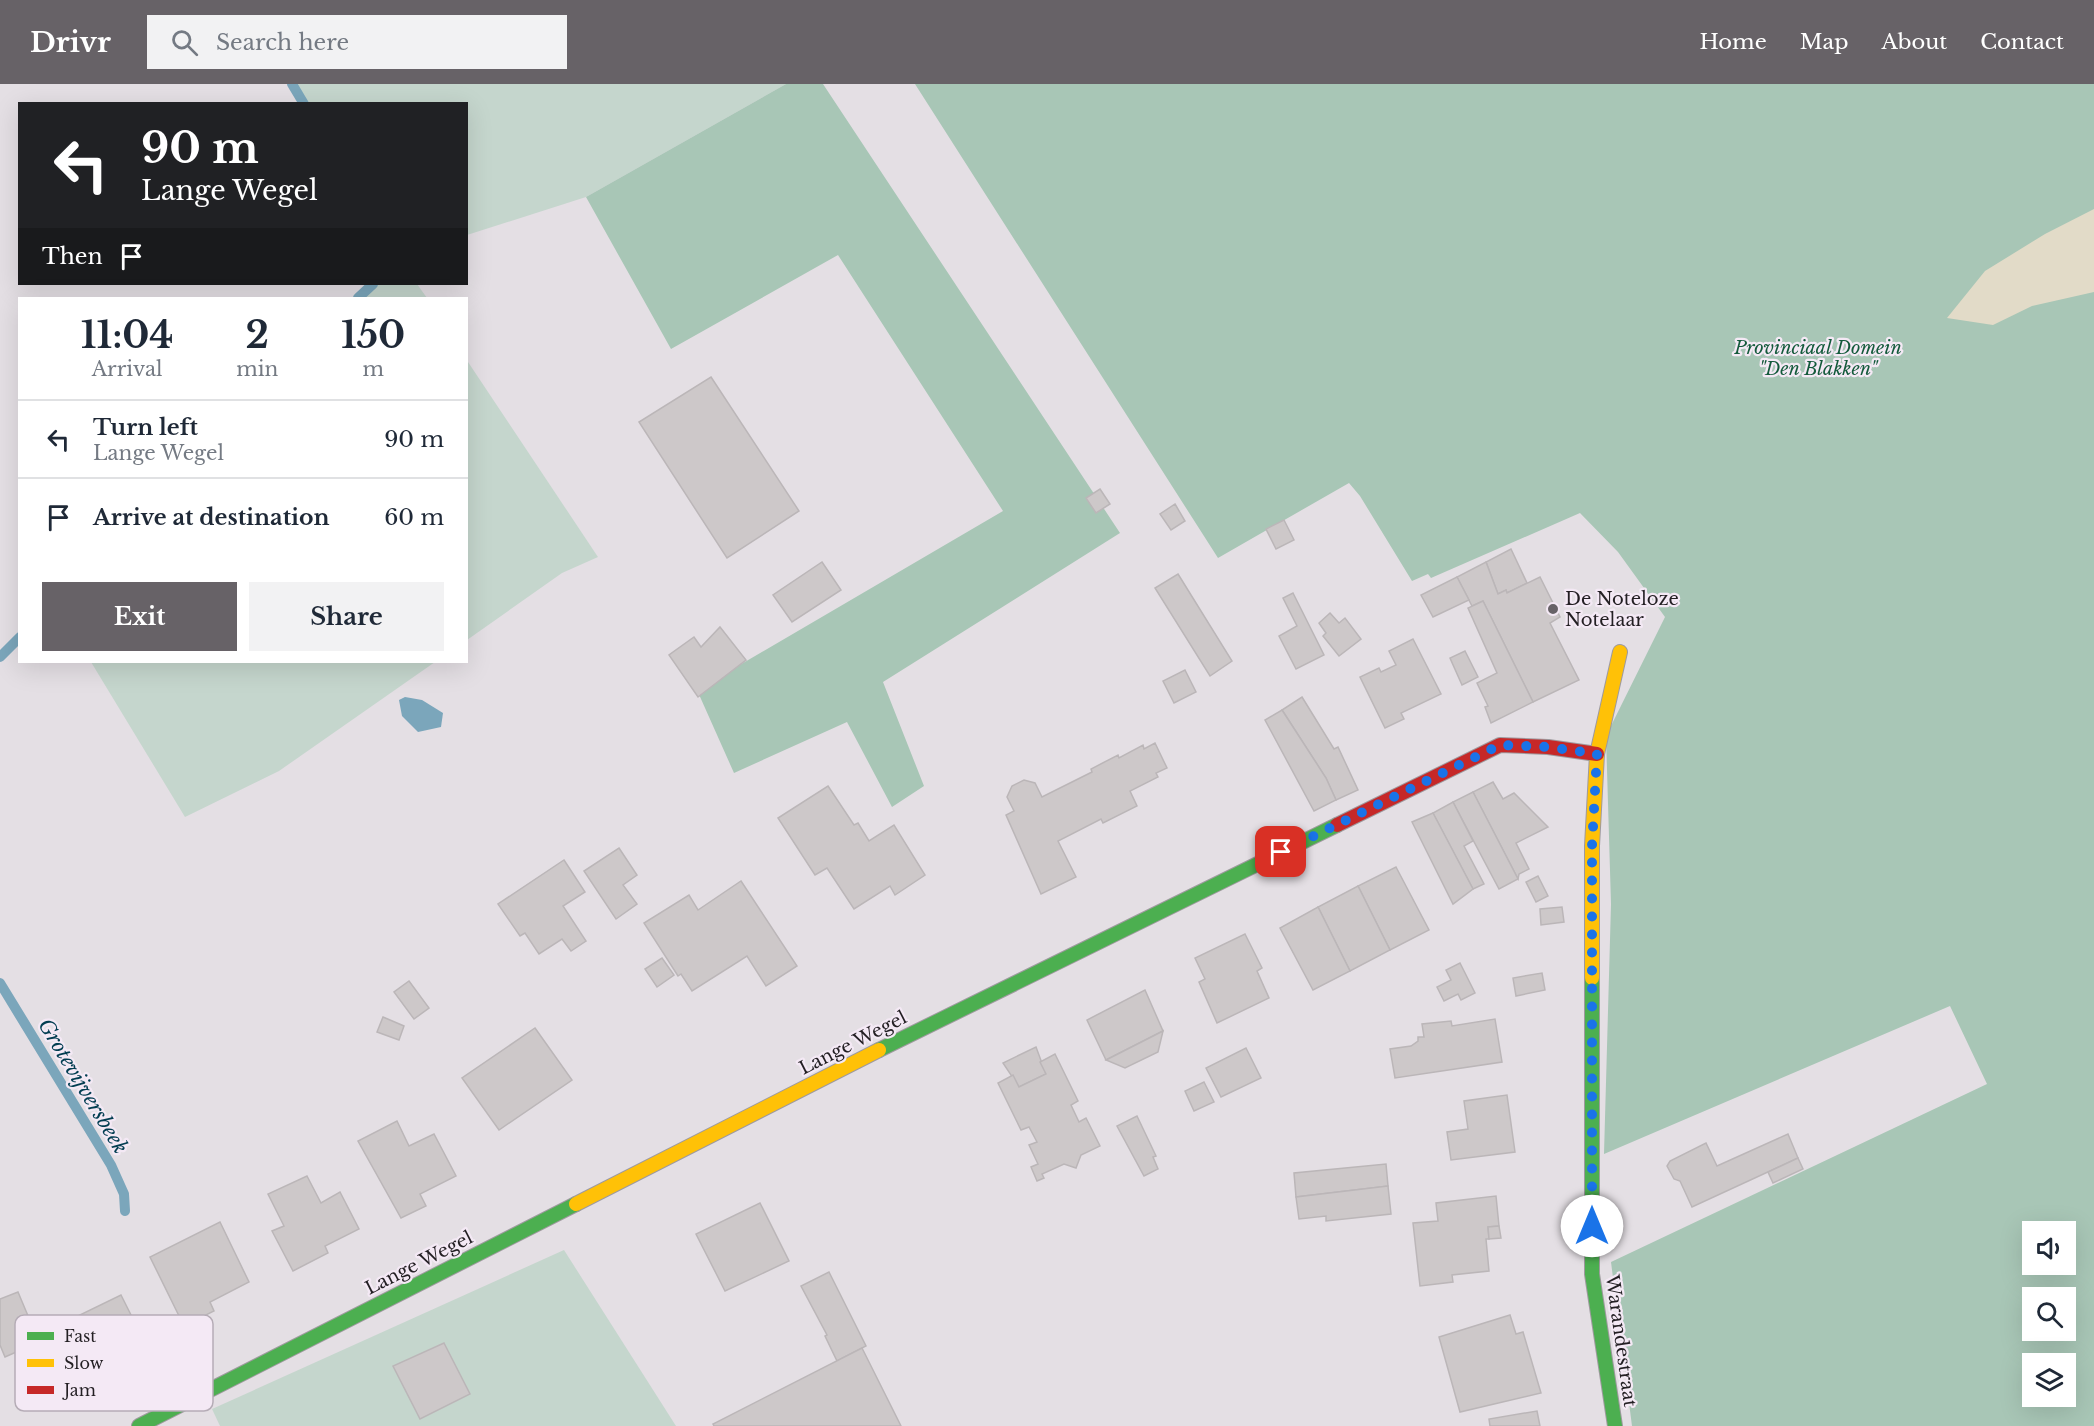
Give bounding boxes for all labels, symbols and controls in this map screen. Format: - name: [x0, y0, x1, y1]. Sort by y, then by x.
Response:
- search box: [147, 15, 567, 69]
- text: Drivr: [30, 25, 111, 60]
- icon: search: [168, 26, 201, 59]
- text: Search here: [216, 29, 349, 56]
- text: Home: [1700, 29, 1767, 55]
- text: Map: [1800, 29, 1848, 55]
- text: About: [1881, 29, 1947, 55]
- text: Contact: [1980, 29, 2064, 55]
- text: 90 m: [141, 122, 259, 174]
- icon: left: [42, 126, 120, 204]
- text: Lange Wegel: [141, 174, 318, 207]
- icon: arrive: [115, 240, 148, 273]
- text: Then: [42, 243, 103, 270]
- text: 11:04: [81, 313, 173, 358]
- text: 2: [245, 313, 269, 358]
- text: 150: [341, 313, 405, 358]
- park label: Provinciaal Domein "Den Blakken": [1733, 337, 1902, 380]
- text: Arrival: [92, 357, 163, 381]
- text: min: [236, 357, 278, 381]
- text: m: [362, 357, 384, 381]
- text: Turn left: [93, 414, 198, 441]
- icon: left: [42, 423, 75, 456]
- text: 90 m: [384, 426, 444, 453]
- text: Lange Wegel: [93, 441, 224, 465]
- icon: arrive: [42, 501, 75, 534]
- text: Arrive at destination: [93, 504, 330, 531]
- text: 60 m: [384, 504, 444, 531]
- button: Exit: [42, 582, 237, 651]
- button: Share: [249, 582, 444, 651]
- place label: De Noteloze Notelaar: [1565, 588, 1679, 631]
- marker: De Noteloze Notelaar: [1546, 602, 1560, 616]
- pin: [1255, 826, 1306, 877]
- icon: arrive: [1264, 835, 1297, 868]
- street label: Lange Wegel: [795, 1006, 911, 1080]
- water label: Grotevijversbeek: [33, 1014, 133, 1158]
- position arrow: [1560, 1194, 1624, 1258]
- map controls: [2022, 1221, 2076, 1407]
- button: sound: [2022, 1221, 2076, 1275]
- street label: Lange Wegel: [361, 1226, 477, 1300]
- street label: Warandestraat: [1601, 1272, 1641, 1409]
- button: search: [2022, 1287, 2076, 1341]
- legend: [15, 1315, 213, 1411]
- text: Fast: [64, 1326, 96, 1346]
- text: Slow: [64, 1353, 104, 1373]
- button: layers: [2022, 1353, 2076, 1407]
- text: Jam: [62, 1380, 96, 1400]

